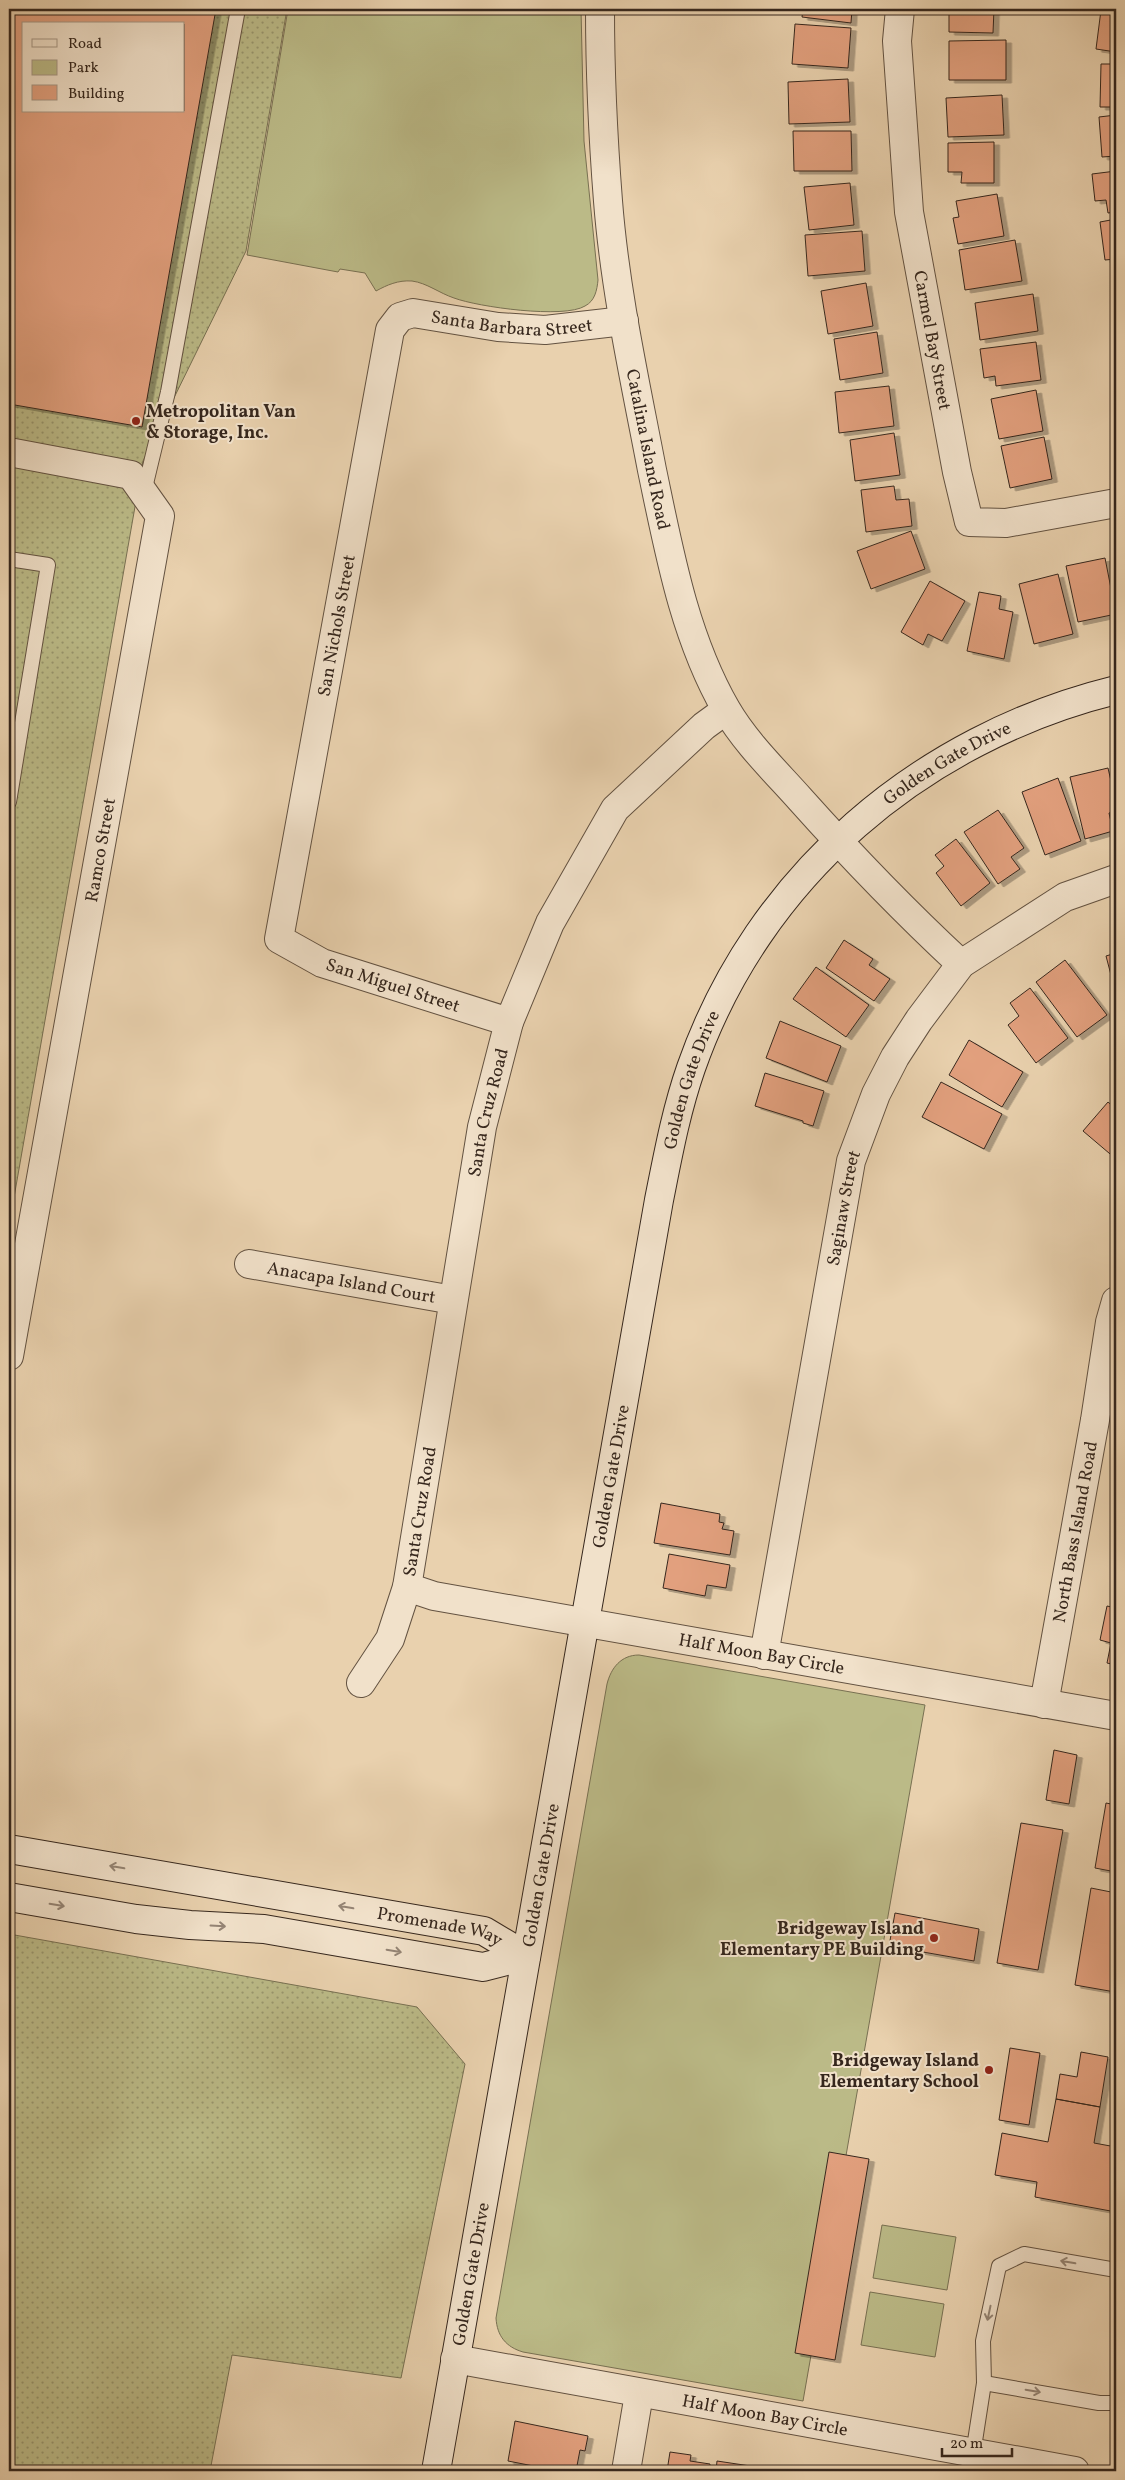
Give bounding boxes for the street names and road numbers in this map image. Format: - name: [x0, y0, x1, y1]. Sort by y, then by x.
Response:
- street label: Carmel Bay Street: [906, 269, 956, 412]
- street label: Santa Barbara Street: [429, 305, 594, 344]
- street label: Catalina Island Road: [619, 367, 675, 532]
- street label: San Nichols Street: [312, 553, 363, 699]
- street label: Golden Gate Drive: [879, 716, 1015, 812]
- street label: Ramco Street: [80, 796, 123, 904]
- street label: San Miguel Street: [322, 953, 463, 1020]
- street label: Golden Gate Drive: [659, 1007, 727, 1152]
- street label: Santa Cruz Road: [463, 1046, 516, 1179]
- street label: Saginaw Street: [822, 1147, 868, 1268]
- street label: Anacapa Island Court: [265, 1256, 437, 1311]
- street label: Golden Gate Drive: [587, 1403, 637, 1550]
- street label: North Bass Island Road: [1048, 1439, 1105, 1625]
- street label: Santa Cruz Road: [398, 1445, 444, 1578]
- street label: Half Moon Bay Circle: [676, 1628, 846, 1682]
- street label: Golden Gate Drive: [517, 1802, 567, 1949]
- street label: Promenade Way: [375, 1902, 507, 1954]
- street label: Golden Gate Drive: [447, 2201, 497, 2348]
- street label: Half Moon Bay Circle: [680, 2389, 850, 2444]

